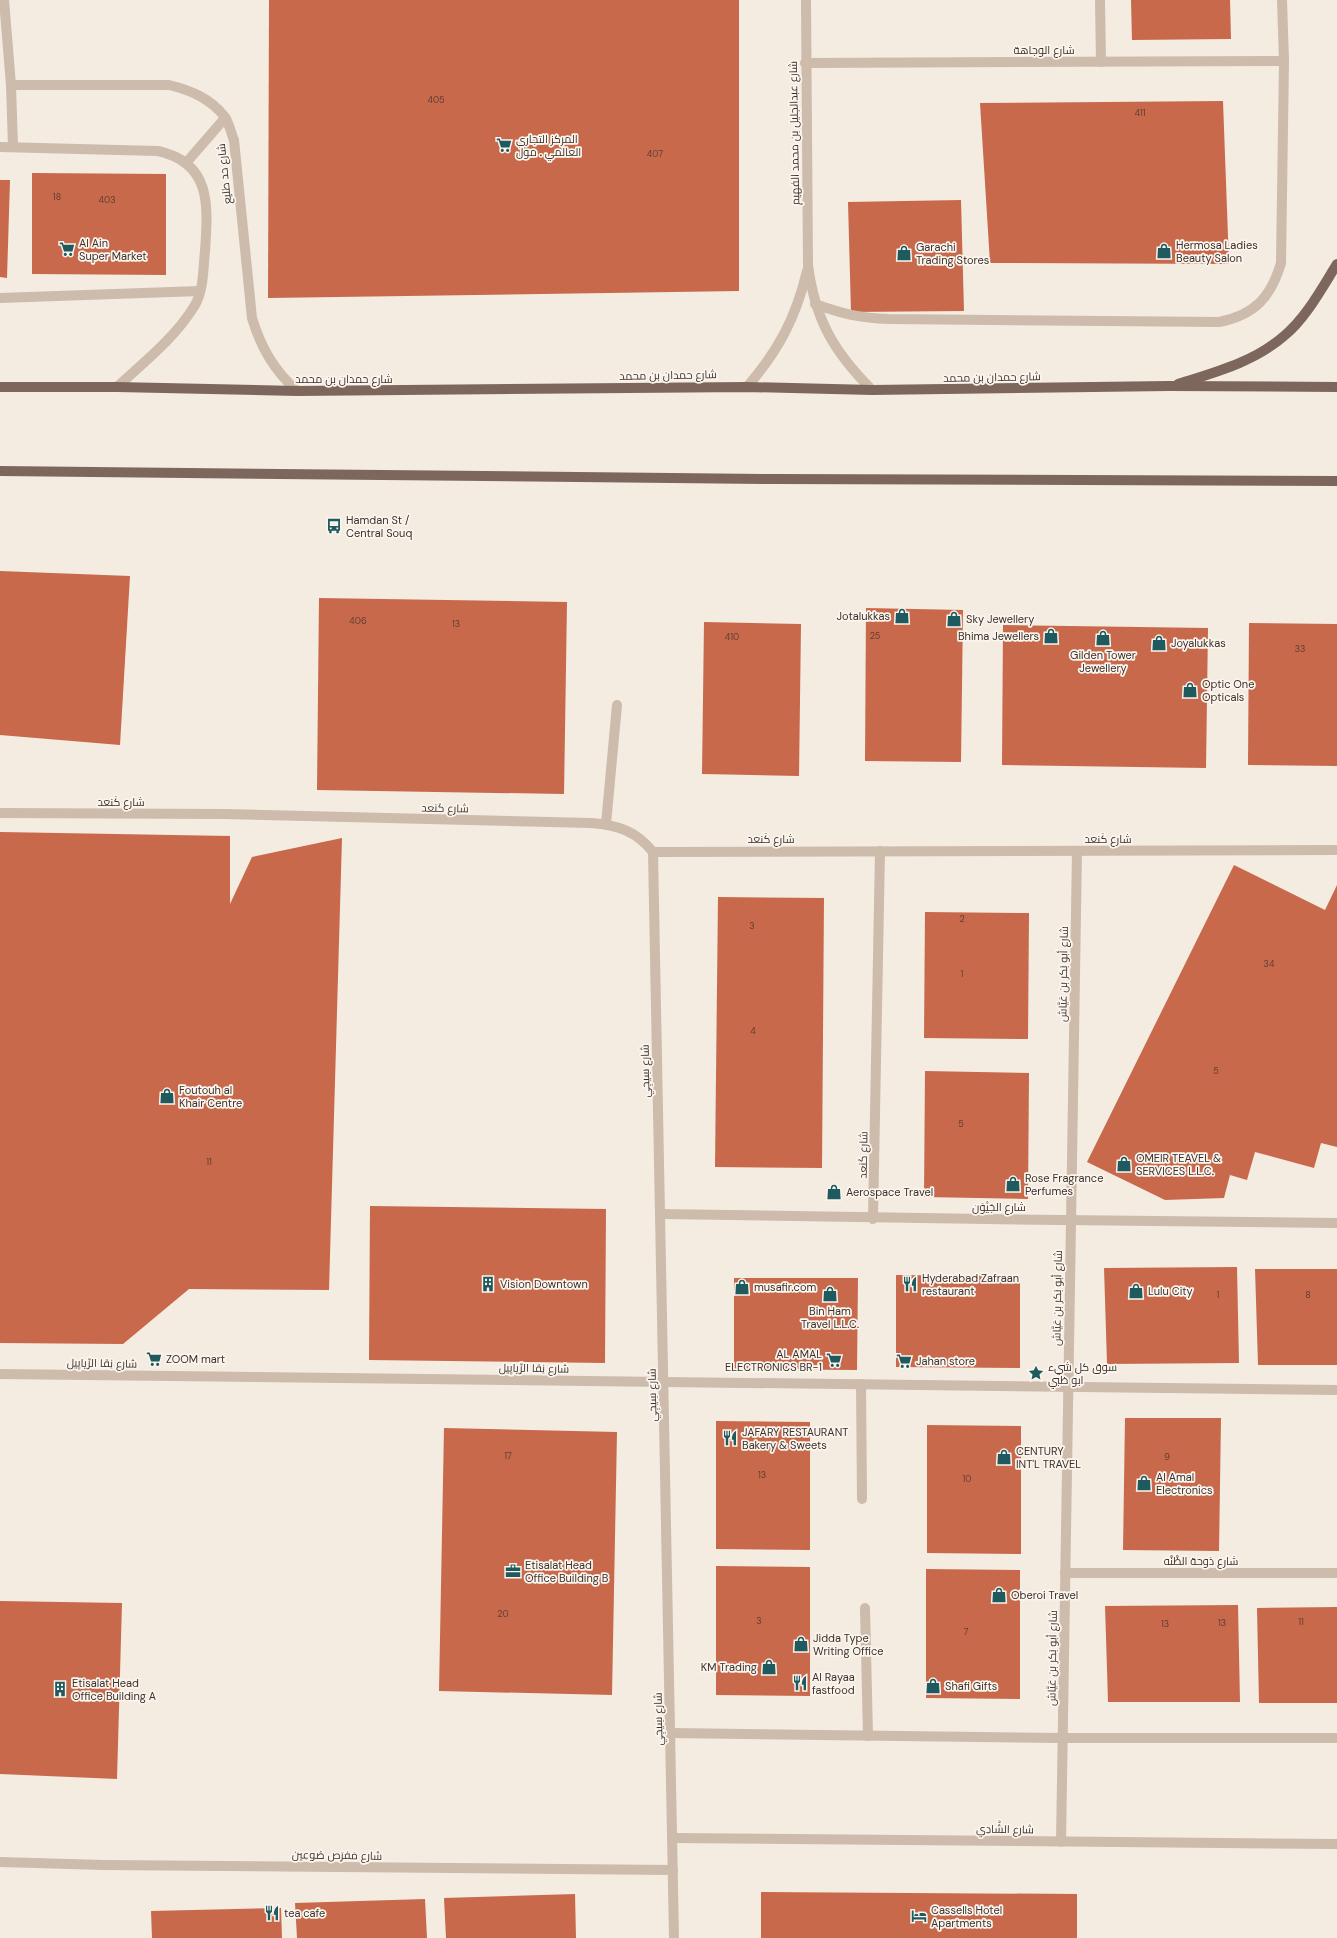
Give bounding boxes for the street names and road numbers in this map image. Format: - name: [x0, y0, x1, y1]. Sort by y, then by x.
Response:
- street label: شارع الوجاهة: [1013, 43, 1075, 58]
- street label: شارع عبدالجليل بن محمد الفهيم: [786, 61, 803, 205]
- street label: شارع حد طليع: [214, 143, 235, 205]
- street label: شارع حمدان بن محمد: [619, 367, 717, 384]
- street label: شارع حمدان بن محمد: [943, 369, 1041, 386]
- street label: شارع حمدان بن محمد: [295, 372, 393, 387]
- street label: شارع كَنعد: [97, 795, 145, 810]
- street label: شارع كَنعد: [421, 801, 469, 816]
- street label: شارع كَنعد: [747, 832, 795, 847]
- street label: شارع كَنعد: [1084, 832, 1132, 847]
- street label: شارع أبو بَكر بن عَيَّاش: [1055, 926, 1072, 1022]
- street label: شارع سِيجِي: [638, 1044, 654, 1098]
- street label: شارع كَنعد: [856, 1131, 871, 1179]
- street label: شارع الجَيْوَن: [972, 1200, 1026, 1215]
- street label: شارع أبو بَكر بن عَيَّاش: [1049, 1250, 1066, 1346]
- street label: شارع نِقا الرَّيايِيل: [67, 1355, 137, 1372]
- street label: شارع نِقا الرَّيايِيل: [499, 1360, 569, 1377]
- street label: شارع سِيجِي: [645, 1368, 661, 1422]
- street label: شارع دَوحة الظَّنَّه: [1164, 1554, 1238, 1569]
- street label: شارع أبو بَكر بن عَيَّاش: [1044, 1610, 1061, 1706]
- street label: شارع سِيجِي: [651, 1692, 667, 1746]
- street label: شارع الشَّادِي: [976, 1820, 1034, 1839]
- street label: شارع مَفرَص صُوعِين: [292, 1847, 382, 1864]

